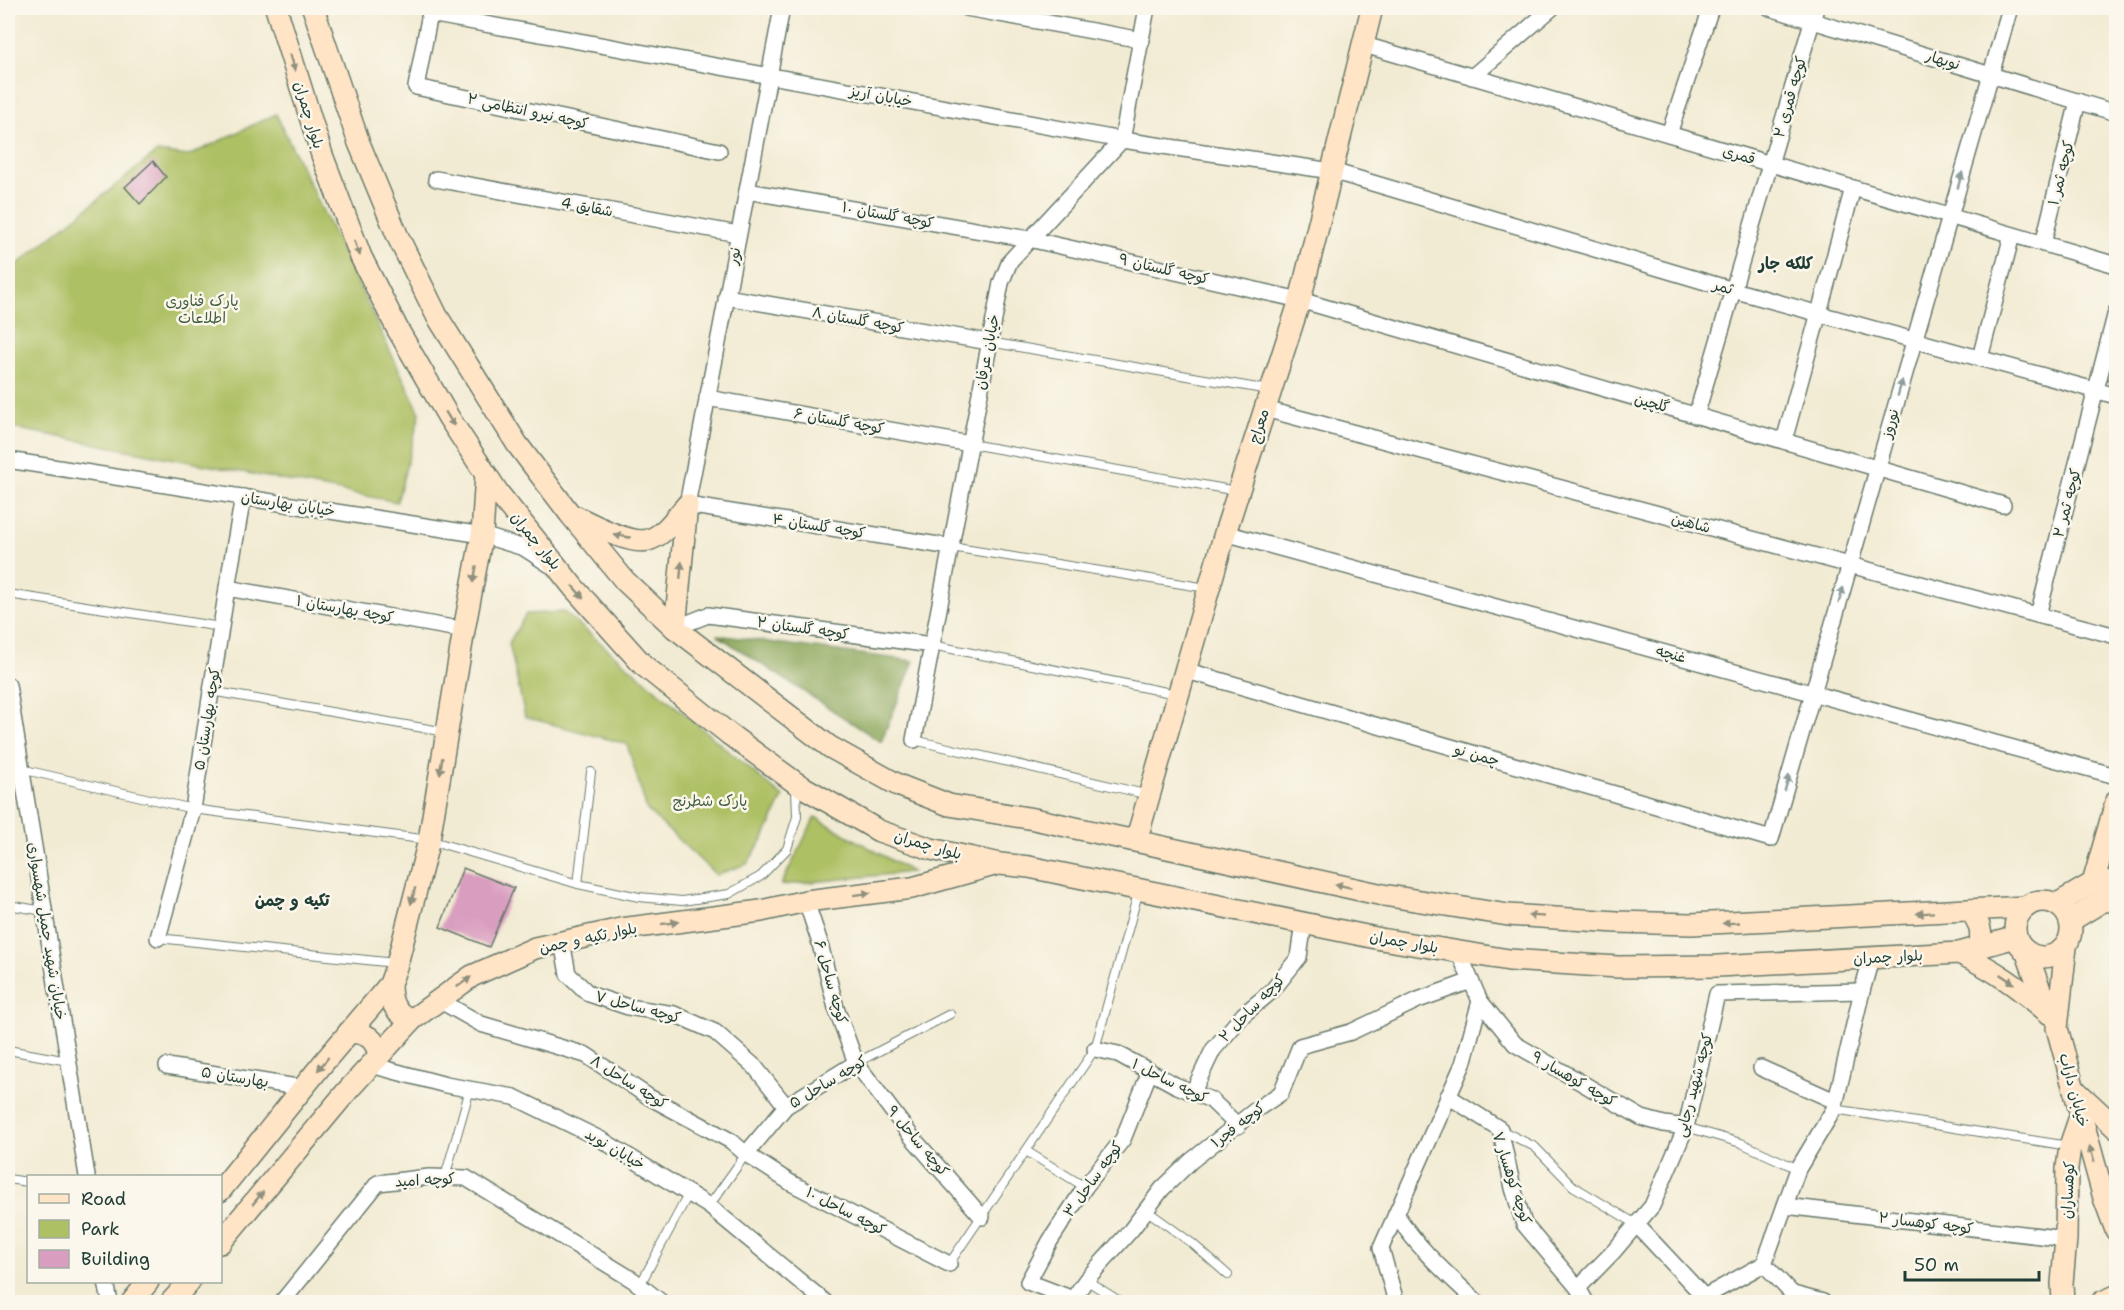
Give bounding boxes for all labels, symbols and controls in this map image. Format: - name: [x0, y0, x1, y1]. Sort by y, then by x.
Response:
- street label: نوبهار: [1922, 45, 1963, 75]
- one-way arrow: [289, 54, 298, 72]
- street label: کوچه قمری ۲: [1769, 54, 1811, 140]
- street label: بلوار چمران: [289, 79, 329, 151]
- street label: خیابان آریز: [846, 80, 914, 111]
- street label: کوچه نیرو انتظامی ۲: [465, 88, 591, 134]
- street label: کوچه ثمر ۱: [2043, 138, 2079, 208]
- street label: قمری: [1720, 141, 1758, 169]
- one-way arrow: [1956, 171, 1965, 189]
- street label: شقایق 4: [559, 193, 615, 221]
- street label: کوچه گلستان ۱۰: [840, 197, 936, 233]
- one-way arrow: [352, 239, 362, 257]
- street label: نور: [722, 246, 745, 267]
- street label: کوچه گلستان ۹: [1117, 249, 1211, 289]
- district label: کلکه جار: [1757, 253, 1813, 274]
- street label: ثمر: [1709, 274, 1736, 300]
- park label: پارک فناوری اطلاعات: [165, 291, 239, 328]
- street label: کوچه گلستان ۸: [810, 302, 906, 338]
- street label: خیابان عرفان: [970, 313, 1004, 391]
- one-way arrow: [1896, 379, 1905, 397]
- street label: گلچین: [1632, 388, 1672, 418]
- street label: کوچه گلستان ۶: [792, 403, 886, 439]
- street label: معراج: [1244, 406, 1274, 446]
- street label: نوروز: [1876, 406, 1904, 441]
- one-way arrow: [444, 411, 455, 427]
- street label: کوچه ثمر ۲: [2048, 466, 2086, 540]
- street label: خیابان بهارستان: [240, 487, 336, 521]
- street label: بلوار چمران: [506, 508, 566, 574]
- street label: شاهین: [1669, 508, 1713, 538]
- street label: کوچه گلستان ۴: [771, 509, 867, 543]
- one-way arrow: [612, 532, 631, 541]
- one-way arrow: [676, 560, 686, 579]
- one-way arrow: [470, 565, 479, 584]
- one-way arrow: [571, 584, 584, 599]
- one-way arrow: [1837, 586, 1846, 604]
- street label: کوچه بهارستان ۱: [295, 591, 395, 627]
- street label: کوچه گلستان ۲: [756, 612, 850, 644]
- street label: غنچه: [1654, 640, 1688, 668]
- street label: کوچه بهارستان ۵: [189, 666, 225, 772]
- street label: چمن نو: [1451, 739, 1502, 771]
- one-way arrow: [436, 756, 445, 775]
- one-way arrow: [1783, 774, 1792, 792]
- park label: پارک شطرنج: [673, 791, 747, 811]
- street label: بلوار چمران: [892, 826, 964, 864]
- street label: خیابان شهید جمیل شهسواری: [23, 841, 71, 1021]
- one-way arrow: [1334, 881, 1353, 890]
- one-way arrow: [408, 887, 418, 905]
- one-way arrow: [853, 889, 872, 899]
- district label: تکیه و چمن: [255, 890, 331, 911]
- one-way arrow: [1916, 908, 1935, 917]
- one-way arrow: [1526, 912, 1545, 921]
- street label: بلوار تکیه و چمن: [537, 918, 639, 958]
- one-way arrow: [660, 918, 679, 928]
- one-way arrow: [1721, 918, 1740, 927]
- street label: بلوار چمران: [1368, 926, 1440, 958]
- street label: کوچه ساحل ۶: [809, 938, 853, 1026]
- street label: بلوار چمران: [1853, 945, 1923, 969]
- street label: کوچه ساحل ۲: [1214, 970, 1290, 1046]
- one-way arrow: [1999, 973, 2015, 984]
- one-way arrow: [456, 976, 472, 988]
- street label: کوچه ساحل ۷: [593, 986, 683, 1028]
- street label: کوچه شهید رجایی: [1670, 1031, 1718, 1139]
- street label: کوچه کوهسار ۹: [1528, 1047, 1620, 1111]
- street label: کوچه ساحل ۸: [586, 1050, 672, 1114]
- street label: کوچه ساحل ۵: [785, 1051, 871, 1113]
- street label: خیابان داراب: [2055, 1051, 2093, 1129]
- street label: کوچه ساحل ۱: [1128, 1054, 1212, 1108]
- one-way arrow: [317, 1056, 330, 1071]
- street label: بهارستان ۵: [200, 1062, 270, 1092]
- street label: کوچه فجر۱: [1207, 1098, 1269, 1152]
- street label: کوچه ساحل ۹: [882, 1101, 954, 1181]
- street label: خیابان نوید: [581, 1124, 649, 1174]
- street label: کوچه کوهسار ۷: [1488, 1129, 1536, 1227]
- street label: کوچه ساحل ۳: [1059, 1137, 1127, 1221]
- one-way arrow: [2087, 1145, 2096, 1163]
- street label: کوهساران: [2056, 1161, 2080, 1219]
- street label: کوچه امید: [394, 1168, 456, 1192]
- legend: [27, 1175, 222, 1283]
- street label: کوچه ساحل ۱۰: [802, 1182, 890, 1240]
- text: Road: [81, 1187, 126, 1211]
- one-way arrow: [251, 1190, 264, 1206]
- street label: کوچه کوهسار ۲: [1877, 1207, 1975, 1239]
- text: Park: [81, 1217, 120, 1241]
- scale bar: [1905, 1244, 2038, 1282]
- text: Building: [81, 1247, 150, 1271]
- text: 50 m: [1914, 1253, 1959, 1277]

